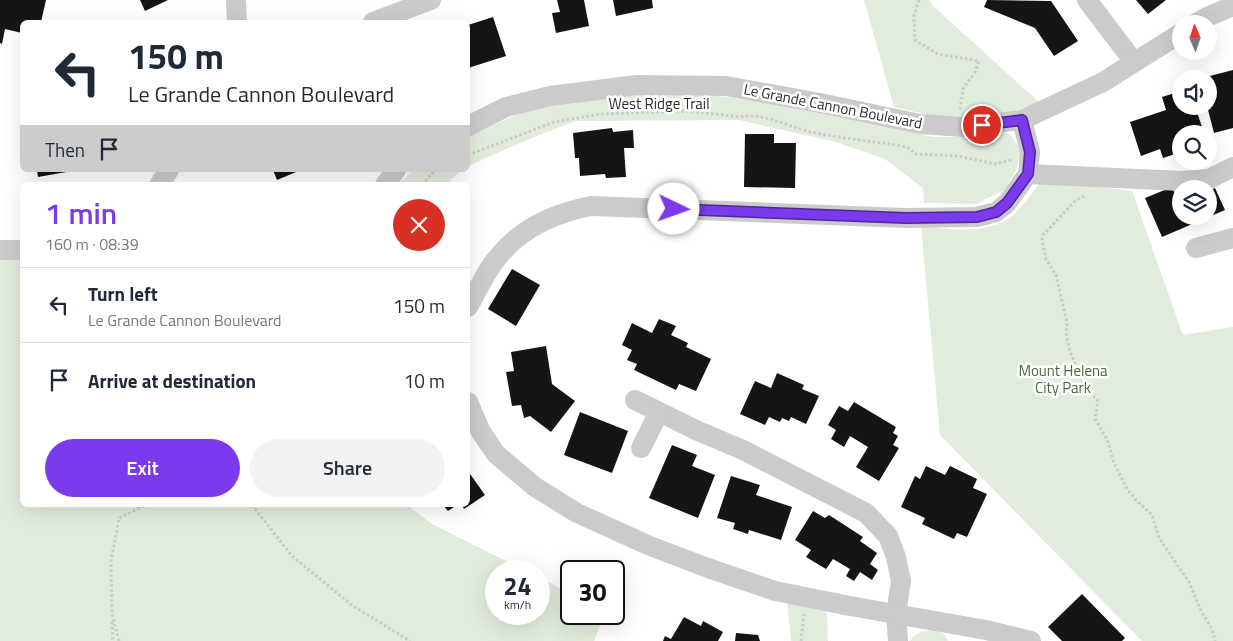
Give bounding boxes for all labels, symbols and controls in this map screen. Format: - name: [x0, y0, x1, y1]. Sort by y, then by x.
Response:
- north arrow: [1172, 15, 1218, 60]
- map controls: [1172, 15, 1217, 225]
- text: 150 m: [128, 29, 224, 83]
- icon: left: [45, 40, 110, 105]
- button: sound: [1172, 70, 1217, 115]
- text: Le Grande Cannon Boulevard: [128, 77, 394, 111]
- street label: Le Grande Cannon Boulevard: [742, 77, 924, 135]
- street label: West Ridge Trail: [608, 92, 710, 115]
- pin: [961, 104, 1003, 146]
- icon: arrive: [968, 111, 996, 139]
- button: search: [1172, 125, 1217, 170]
- text: Then: [45, 135, 85, 164]
- icon: arrive: [95, 135, 123, 163]
- button: layers: [1172, 180, 1217, 225]
- position arrow: [647, 182, 699, 234]
- text: 1 min: [45, 190, 117, 236]
- button: close: [393, 199, 445, 251]
- text: 160 m · 08:39: [45, 232, 139, 256]
- text: Turn left: [88, 279, 158, 308]
- icon: left: [45, 291, 73, 319]
- text: 150 m: [393, 291, 445, 320]
- text: Le Grande Cannon Boulevard: [88, 308, 282, 332]
- park label: Mount Helena City Park: [1018, 359, 1108, 399]
- icon: arrive: [45, 366, 73, 394]
- text: Arrive at destination: [88, 366, 256, 395]
- text: 10 m: [404, 366, 445, 395]
- button: Exit: [45, 439, 240, 497]
- button: Share: [250, 439, 445, 497]
- speed limit sign: 30: [560, 560, 625, 625]
- text: 24: [503, 567, 532, 605]
- text: km/h: [504, 595, 531, 614]

